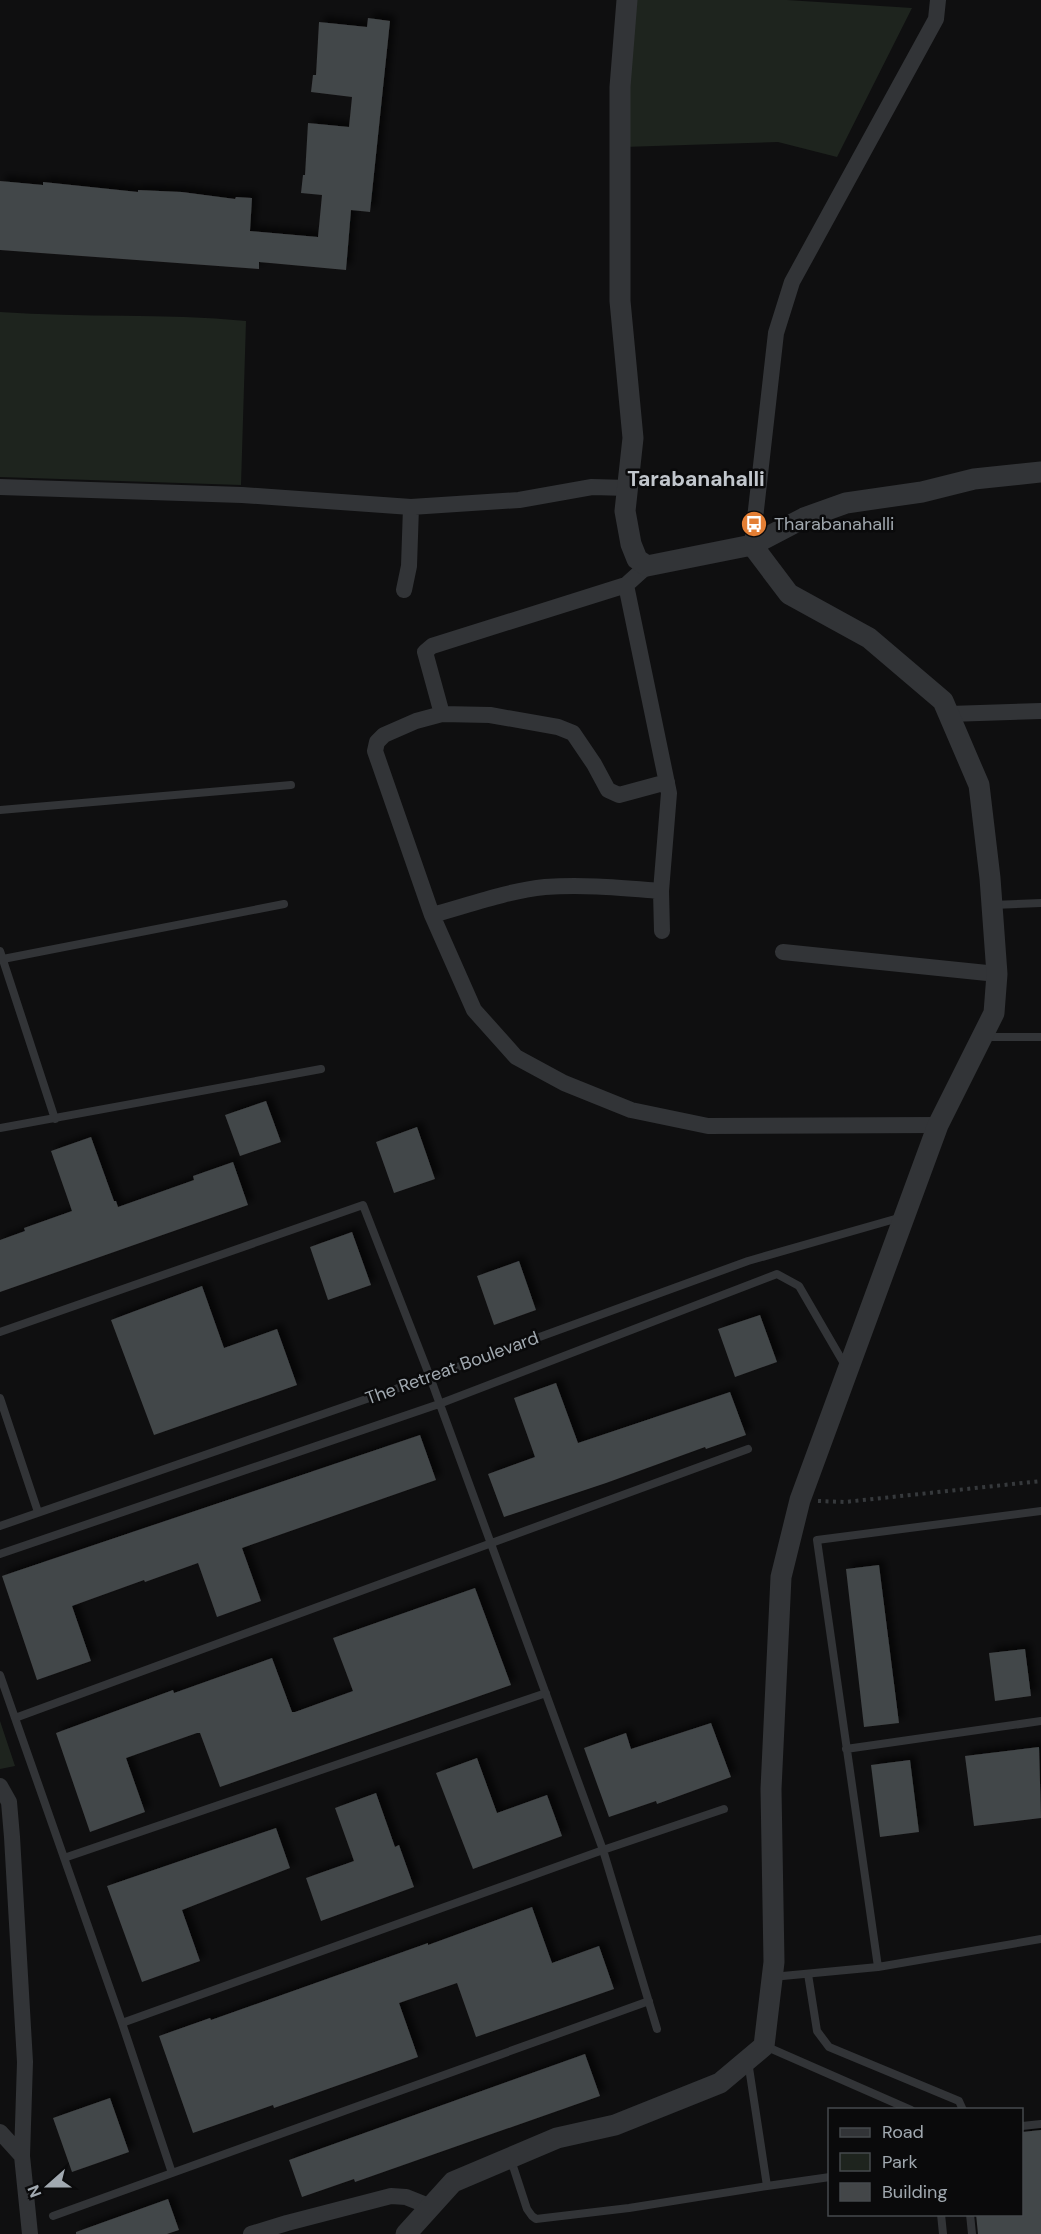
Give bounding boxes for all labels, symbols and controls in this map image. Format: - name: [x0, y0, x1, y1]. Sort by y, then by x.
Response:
- district label: Tarabanahalli: [627, 465, 765, 493]
- bus stop icon: Tharabanahalli: [739, 509, 769, 539]
- place label: Tharabanahalli: [774, 512, 894, 536]
- street label: The Retreat Boulevard: [362, 1325, 542, 1411]
- legend: [828, 2108, 1023, 2216]
- text: Road: [882, 2120, 924, 2144]
- text: Park: [882, 2150, 918, 2174]
- north arrow: [18, 2156, 78, 2216]
- text: Building: [882, 2180, 947, 2204]
- text: N: [23, 2182, 46, 2200]

